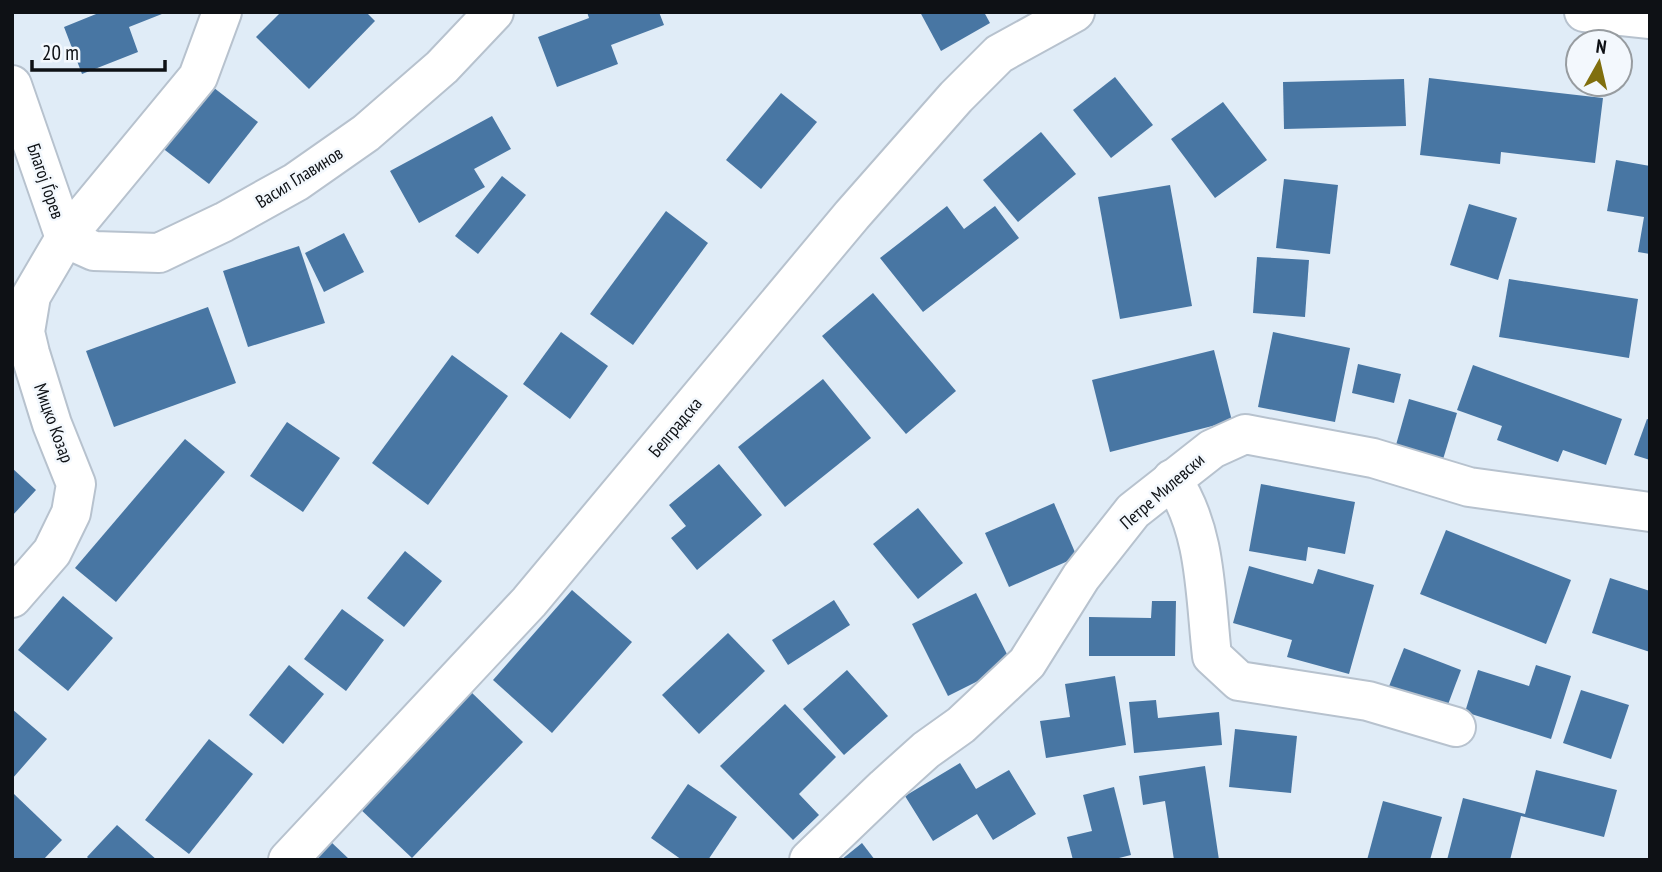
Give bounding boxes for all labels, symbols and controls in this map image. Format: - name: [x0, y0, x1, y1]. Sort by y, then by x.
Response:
- scale bar: [32, 28, 164, 72]
- north arrow: [1564, 28, 1634, 98]
- text: N: [1595, 34, 1608, 59]
- text: 20 m: [42, 39, 79, 66]
- street label: Благој Ѓорев: [22, 140, 70, 222]
- street label: Васил Главинов: [251, 141, 347, 213]
- street label: Мицко Козар: [29, 380, 79, 466]
- street label: Белградска: [643, 392, 707, 462]
- street label: Петре Милевски: [1115, 448, 1209, 534]

